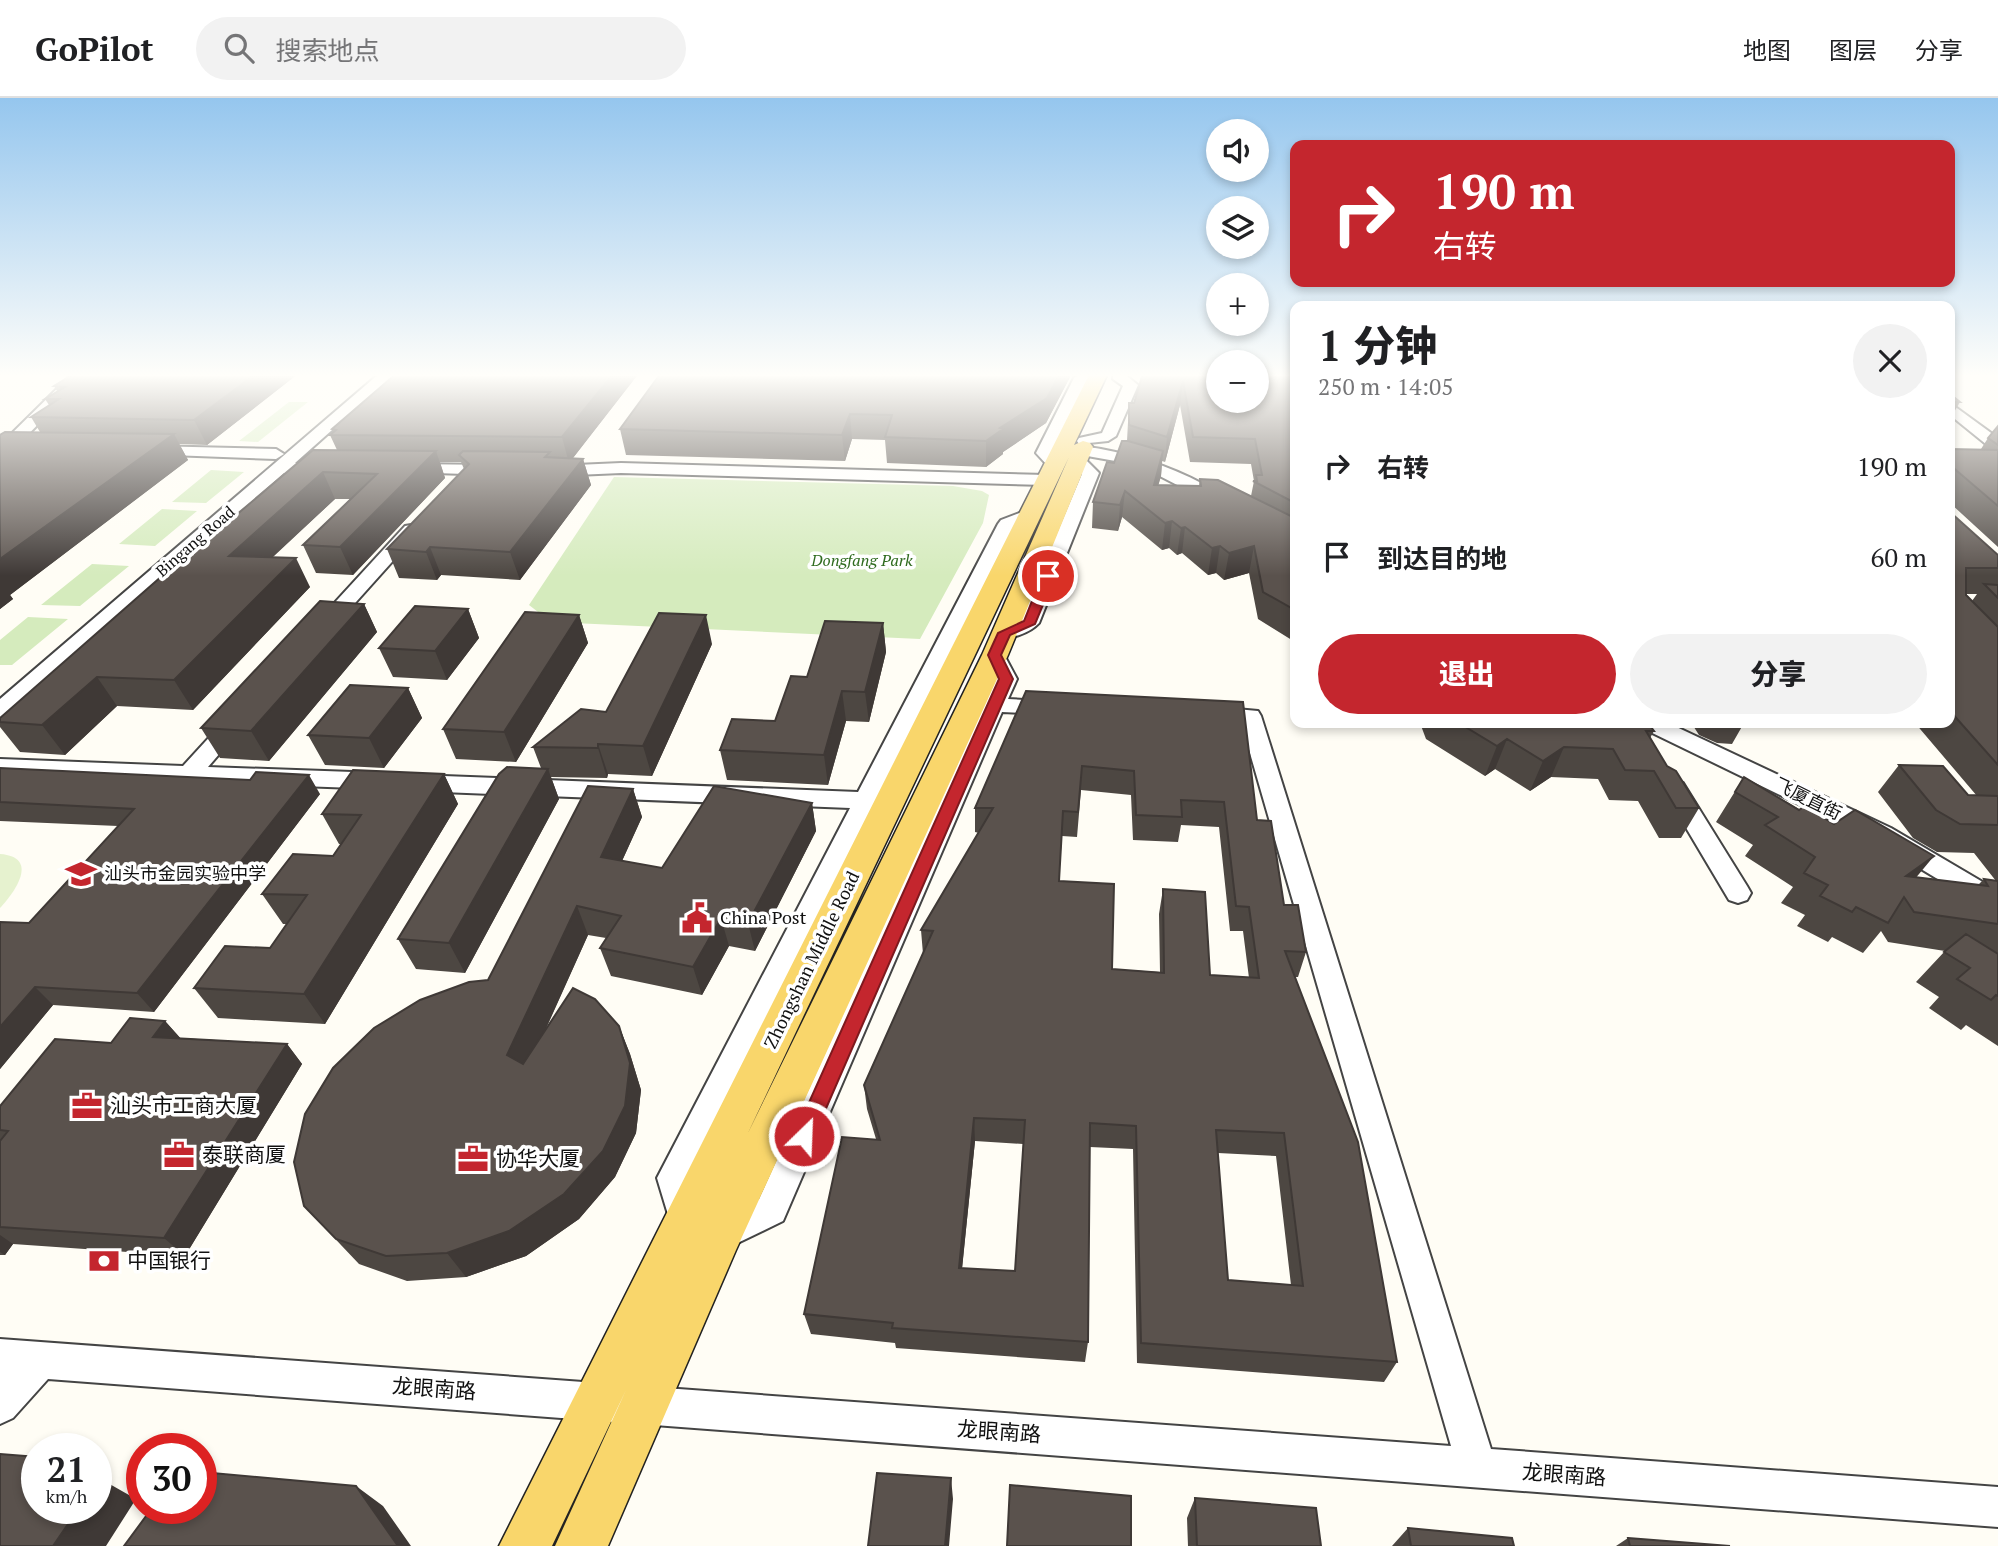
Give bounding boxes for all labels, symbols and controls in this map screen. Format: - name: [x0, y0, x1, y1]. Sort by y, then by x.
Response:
- search box: [196, 17, 686, 80]
- text: GoPilot: [35, 27, 154, 70]
- icon: search: [220, 29, 258, 67]
- text: 搜索地点: [276, 33, 380, 67]
- text: 地图: [1743, 34, 1791, 66]
- text: 图层: [1829, 34, 1877, 66]
- text: 分享: [1915, 34, 1963, 66]
- map controls: [1206, 119, 1269, 413]
- button: sound: [1206, 119, 1269, 182]
- text: 190 m: [1433, 158, 1575, 223]
- icon: right: [1318, 168, 1409, 259]
- button: layers: [1206, 196, 1269, 259]
- text: 右转: [1433, 225, 1497, 267]
- button: +: [1206, 273, 1269, 336]
- text: 1 分钟: [1318, 317, 1437, 373]
- button: close: [1853, 324, 1927, 398]
- button: −: [1206, 350, 1269, 413]
- text: 250 m · 14:05: [1318, 371, 1453, 402]
- icon: right: [1318, 447, 1356, 485]
- text: 190 m: [1857, 449, 1927, 483]
- text: 右转: [1377, 450, 1429, 484]
- street label: Bingang Road: [151, 500, 239, 582]
- icon: arrive: [1318, 538, 1356, 576]
- text: 60 m: [1871, 540, 1927, 574]
- text: 到达目的地: [1377, 541, 1507, 575]
- pin: [1018, 546, 1078, 606]
- park label: Dongfang Park: [810, 549, 913, 571]
- icon: arrive: [1029, 557, 1067, 595]
- button: 退出: [1318, 634, 1616, 714]
- button: 分享: [1630, 634, 1927, 714]
- street label: 飞厦直街: [1771, 772, 1846, 825]
- school or university icon: 汕头市金园实验中学: [64, 857, 98, 891]
- place label: 汕头市金园实验中学: [104, 861, 266, 885]
- street label: Zhongshan Middle Road: [758, 867, 864, 1052]
- public building icon: China Post: [680, 901, 714, 935]
- place label: China Post: [720, 905, 807, 929]
- office icon: 汕头市工商大厦: [70, 1089, 104, 1123]
- place label: 汕头市工商大厦: [110, 1091, 257, 1119]
- position arrow: [767, 1099, 841, 1173]
- office icon: 泰联商厦: [162, 1138, 196, 1172]
- place label: 泰联商厦: [202, 1140, 286, 1168]
- office icon: 协华大厦: [456, 1142, 490, 1176]
- place label: 协华大厦: [496, 1144, 580, 1172]
- bank icon: 中国银行: [87, 1244, 121, 1278]
- place label: 中国银行: [127, 1246, 211, 1274]
- street label: 龙眼南路: [391, 1371, 477, 1405]
- street label: 龙眼南路: [956, 1414, 1042, 1448]
- speed limit sign: 30: [126, 1433, 217, 1524]
- text: 21: [47, 1446, 86, 1492]
- street label: 龙眼南路: [1521, 1457, 1607, 1491]
- text: km/h: [46, 1484, 87, 1508]

